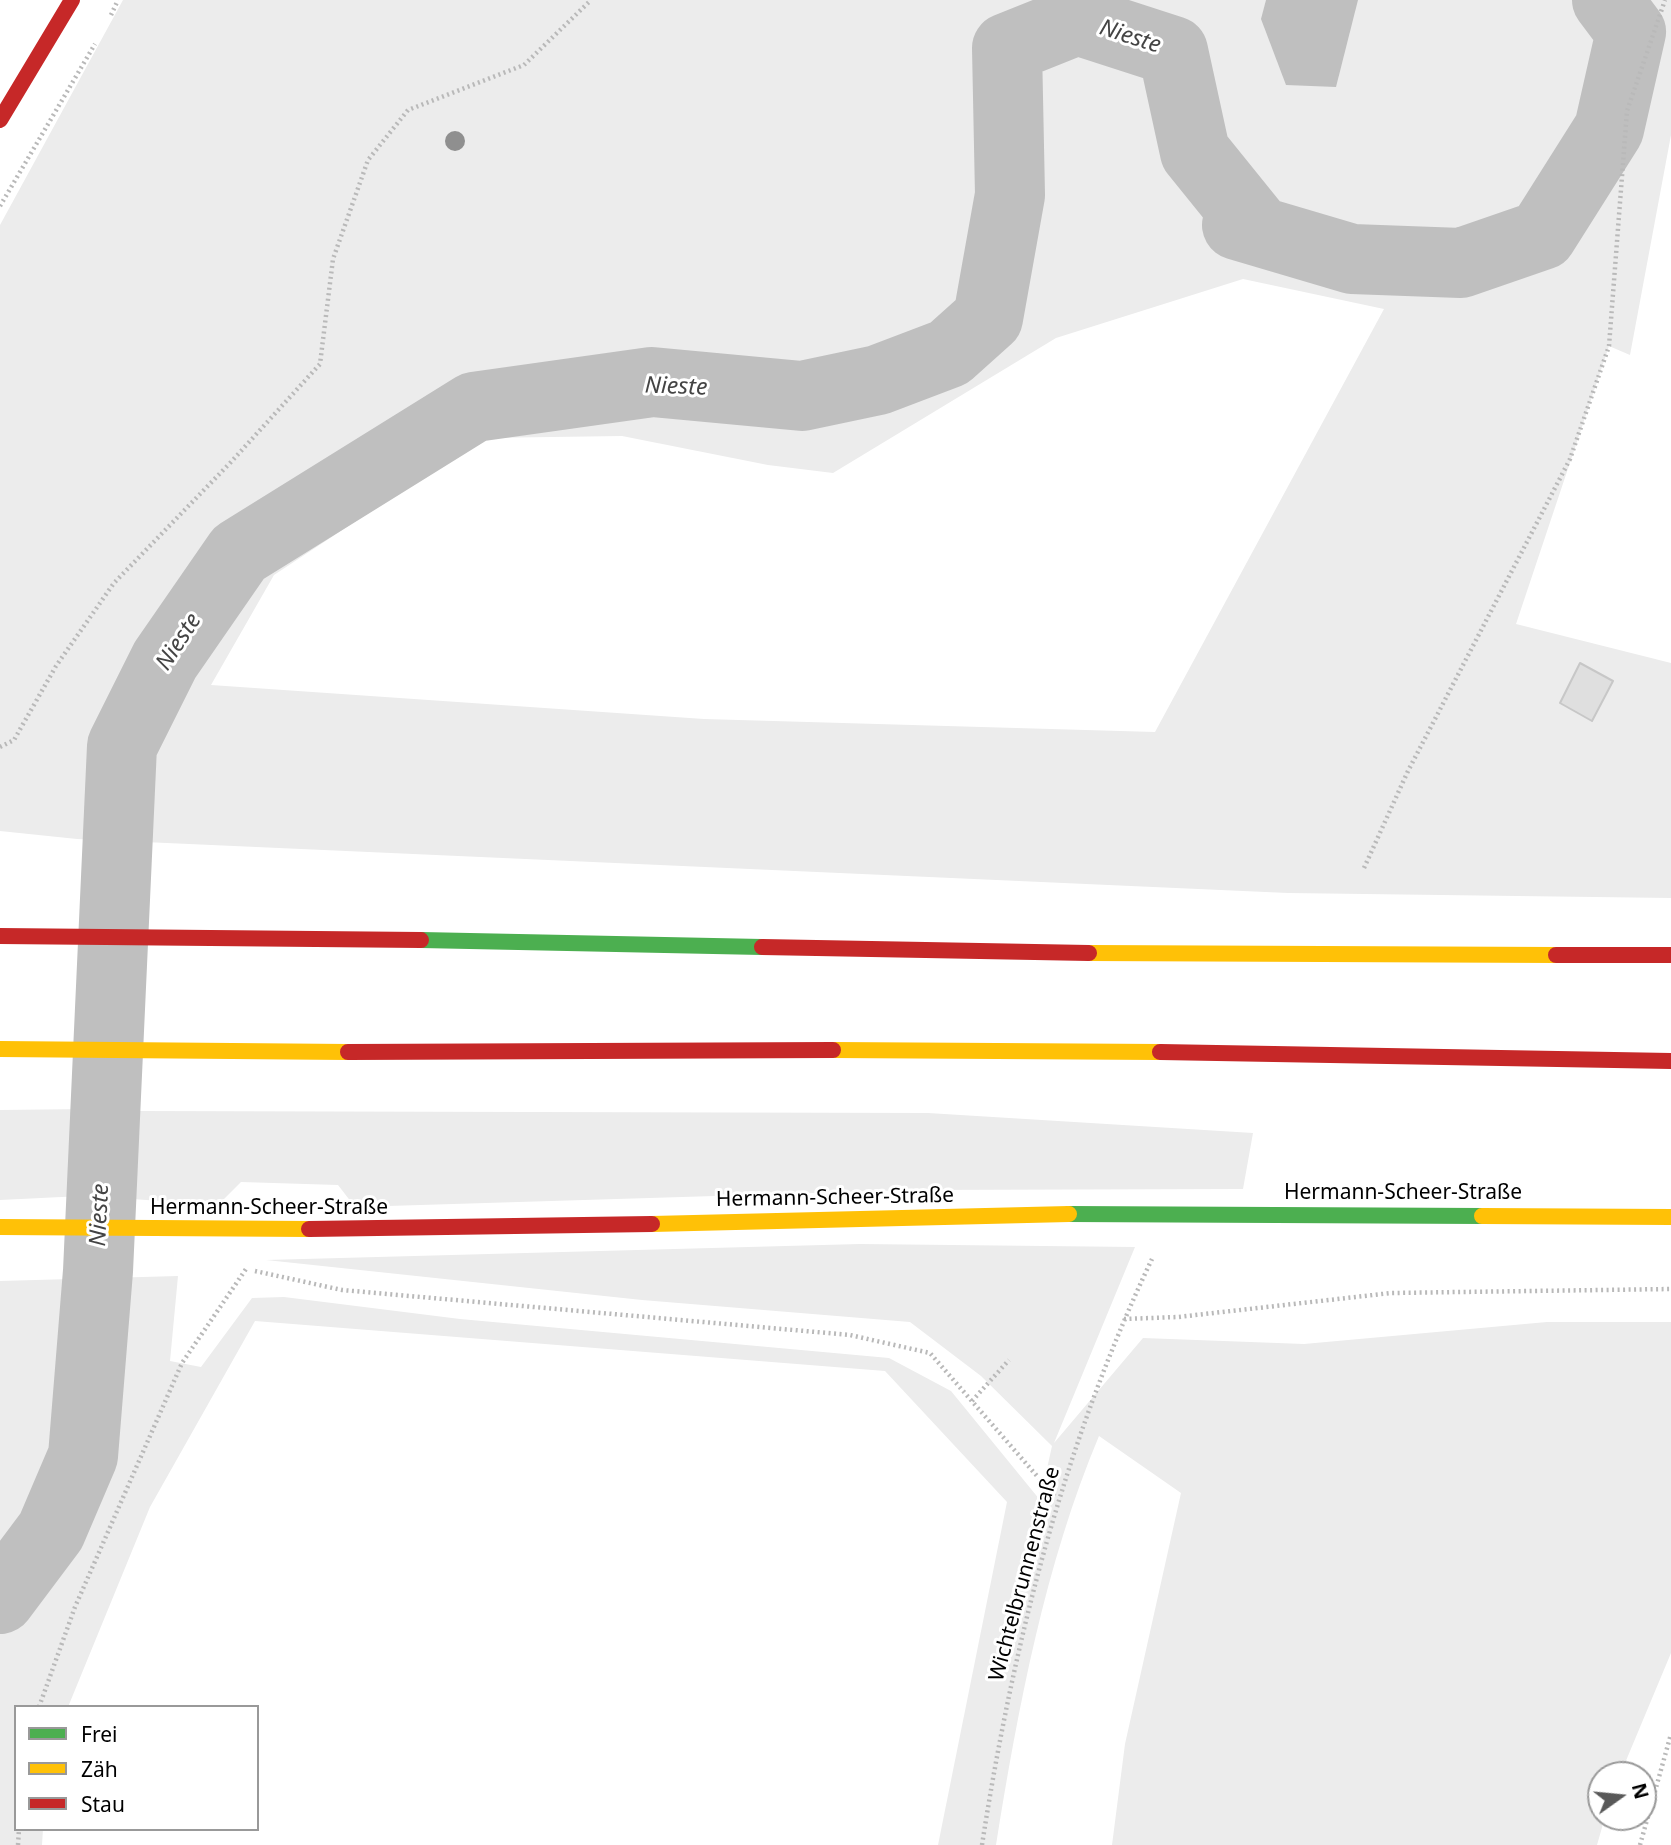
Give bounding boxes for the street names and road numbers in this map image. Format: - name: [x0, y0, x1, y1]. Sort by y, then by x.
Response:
- street label: Hermann-Scheer-Straße: [1284, 1180, 1522, 1206]
- street label: Hermann-Scheer-Straße: [716, 1183, 954, 1213]
- street label: Hermann-Scheer-Straße: [150, 1195, 388, 1221]
- street label: Wichtelbrunnenstraße: [984, 1464, 1066, 1684]

